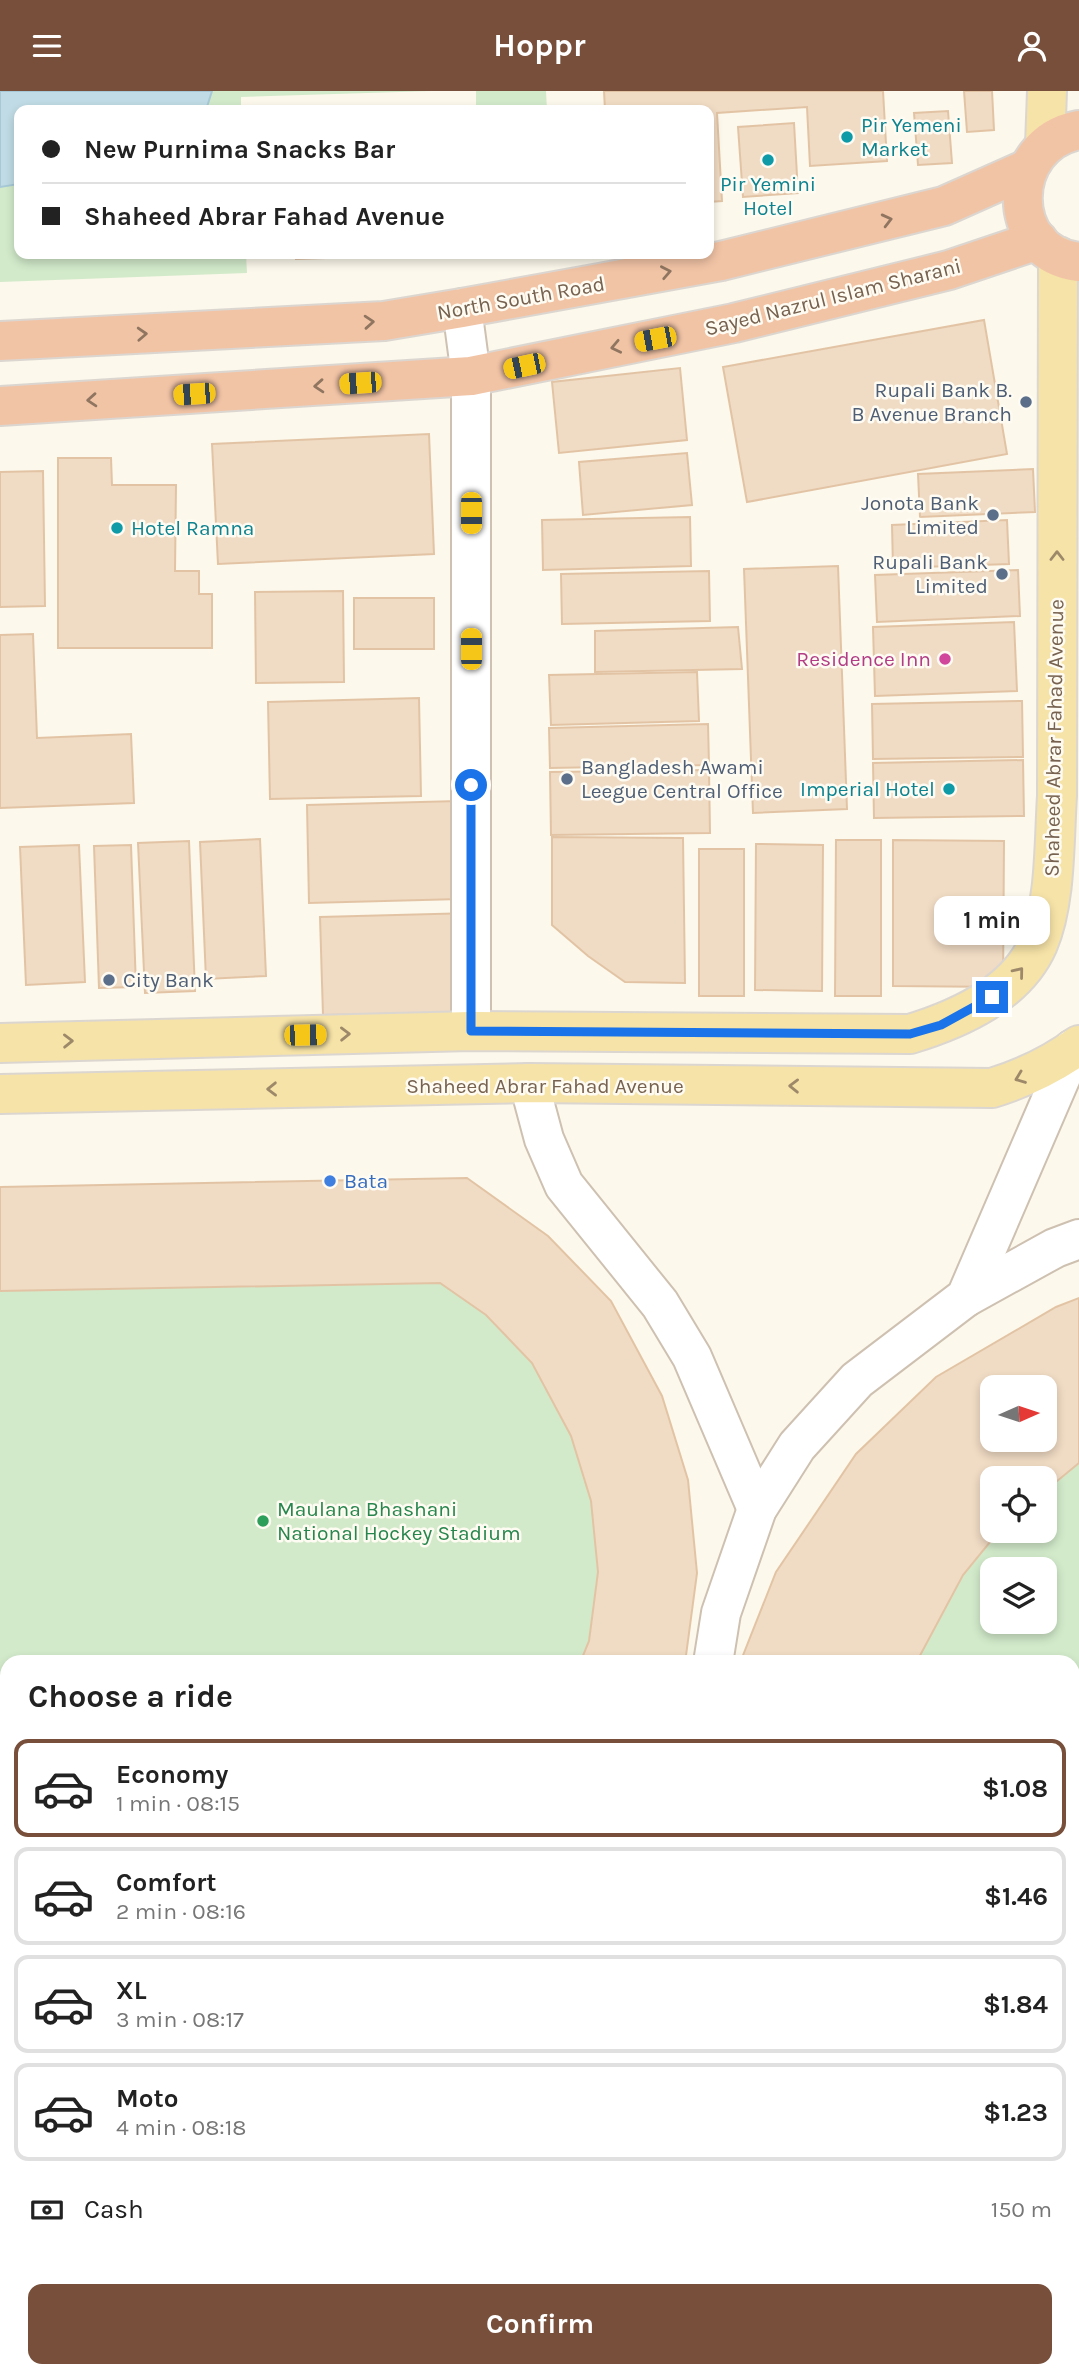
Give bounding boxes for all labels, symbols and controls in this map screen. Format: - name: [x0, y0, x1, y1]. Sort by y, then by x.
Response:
- icon: menu: [28, 27, 66, 65]
- text: Hoppr: [493, 27, 586, 64]
- icon: person: [1013, 27, 1051, 65]
- place label: Pir Yemeni Market: [861, 113, 962, 161]
- marker: Pir Yemeni Market: [839, 129, 855, 145]
- text: New Purnima Snacks Bar: [84, 134, 395, 165]
- marker: Pir Yemini Hotel: [760, 152, 776, 168]
- place label: Pir Yemini Hotel: [720, 172, 816, 220]
- text: Shaheed Abrar Fahad Avenue: [84, 201, 445, 232]
- one-way arrow: [881, 214, 893, 228]
- street label: Sayed Nazrul Islam Sharani: [702, 254, 964, 340]
- one-way arrow: [660, 265, 672, 280]
- street label: North South Road: [435, 271, 607, 325]
- one-way arrow: [364, 314, 375, 329]
- car: [633, 325, 678, 353]
- one-way arrow: [136, 327, 147, 342]
- one-way arrow: [610, 338, 622, 353]
- car: [502, 351, 547, 381]
- car: [339, 371, 382, 395]
- one-way arrow: [313, 378, 324, 393]
- place label: Rupali Bank B. B Avenue Branch: [851, 378, 1012, 426]
- car: [173, 382, 216, 406]
- one-way arrow: [86, 393, 97, 408]
- marker: Rupali Bank B. B Avenue Branch: [1018, 394, 1034, 410]
- place label: Jonota Bank Limited: [861, 491, 979, 539]
- car: [461, 492, 482, 534]
- marker: Jonota Bank Limited: [985, 507, 1001, 523]
- place label: Hotel Ramna: [131, 516, 254, 540]
- marker: Hotel Ramna: [109, 520, 125, 536]
- place label: Rupali Bank Limited: [872, 550, 988, 598]
- one-way arrow: [1049, 550, 1065, 561]
- marker: Rupali Bank Limited: [994, 566, 1010, 582]
- street label: Shaheed Abrar Fahad Avenue: [1040, 599, 1068, 877]
- car: [461, 628, 482, 670]
- place label: Residence Inn: [796, 647, 931, 671]
- marker: Residence Inn: [937, 651, 953, 667]
- place label: Bangladesh Awami Leegue Central Office: [581, 755, 783, 803]
- route start: [455, 769, 487, 801]
- marker: Bangladesh Awami Leegue Central Office: [559, 771, 575, 787]
- place label: Imperial Hotel: [800, 777, 935, 801]
- marker: Imperial Hotel: [941, 781, 957, 797]
- callout: 1 min: [934, 895, 1050, 944]
- text: 1 min: [963, 907, 1021, 934]
- one-way arrow: [1011, 967, 1023, 980]
- place label: City Bank: [123, 968, 214, 992]
- marker: City Bank: [101, 972, 117, 988]
- route end: [976, 981, 1008, 1013]
- car: [284, 1024, 327, 1046]
- one-way arrow: [339, 1026, 350, 1041]
- one-way arrow: [63, 1033, 74, 1049]
- one-way arrow: [1014, 1070, 1026, 1084]
- street label: Shaheed Abrar Fahad Avenue: [406, 1074, 684, 1098]
- one-way arrow: [788, 1078, 798, 1094]
- one-way arrow: [267, 1081, 278, 1096]
- place label: Bata: [344, 1169, 388, 1193]
- marker: Bata: [322, 1173, 338, 1189]
- north arrow: [980, 1375, 1057, 1453]
- map controls: [980, 1375, 1057, 1634]
- button: locate: [980, 1466, 1057, 1543]
- place label: Maulana Bhashani National Hockey Stadium: [277, 1497, 521, 1545]
- marker: Maulana Bhashani National Hockey Stadium: [255, 1513, 271, 1529]
- button: layers: [980, 1557, 1057, 1634]
- text: Choose a ride: [28, 1678, 233, 1715]
- icon: car: [32, 1757, 95, 1820]
- text: Economy: [116, 1759, 228, 1790]
- text: $1.08: [982, 1773, 1048, 1804]
- text: 1 min · 08:15: [116, 1790, 240, 1817]
- icon: car: [32, 1865, 95, 1928]
- text: Comfort: [116, 1867, 217, 1898]
- text: $1.46: [984, 1881, 1048, 1912]
- text: 2 min · 08:16: [116, 1898, 246, 1925]
- icon: car: [32, 1973, 95, 2036]
- text: XL: [116, 1975, 147, 2006]
- text: $1.84: [983, 1989, 1048, 2020]
- text: 3 min · 08:17: [116, 2006, 244, 2033]
- icon: car: [32, 2081, 95, 2144]
- text: Moto: [116, 2083, 178, 2114]
- text: $1.23: [983, 2097, 1048, 2128]
- text: 4 min · 08:18: [116, 2114, 246, 2141]
- icon: cash: [28, 2191, 66, 2229]
- text: Cash: [84, 2194, 144, 2225]
- text: 150 m: [991, 2196, 1052, 2223]
- button: Confirm: [28, 2284, 1052, 2364]

